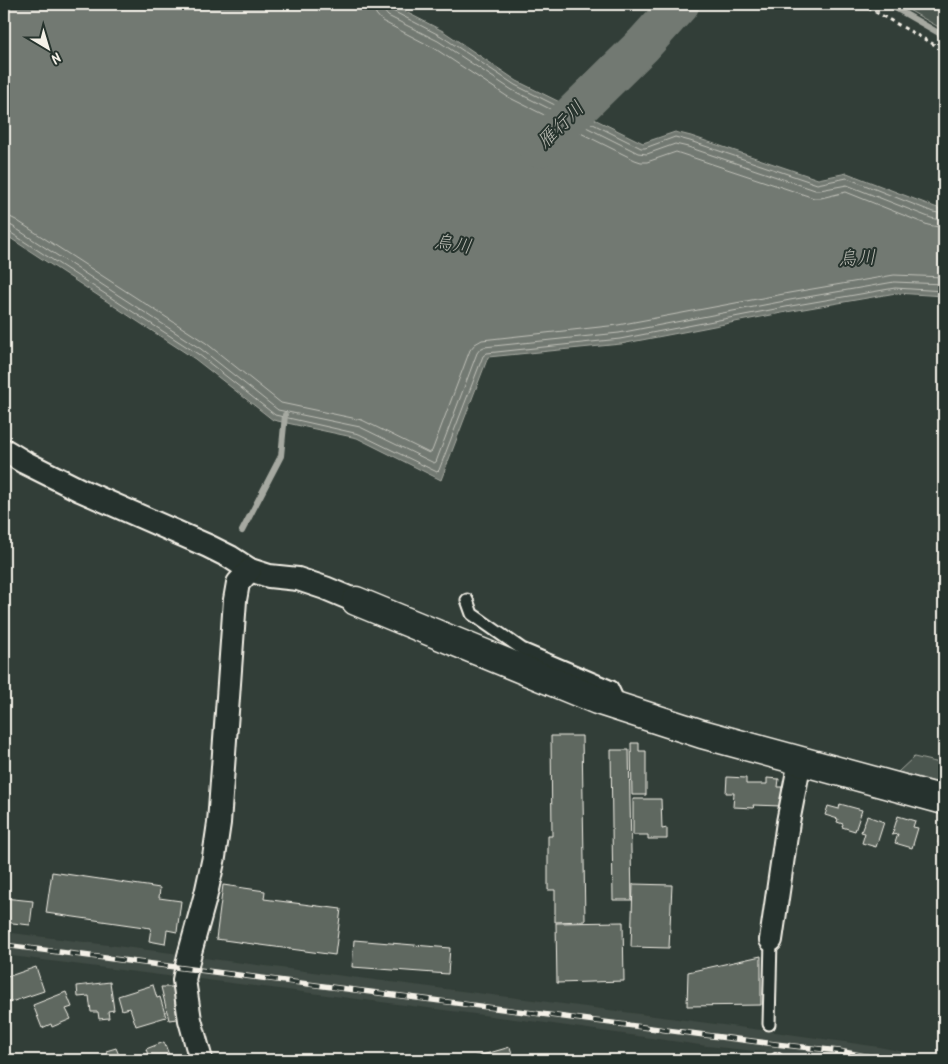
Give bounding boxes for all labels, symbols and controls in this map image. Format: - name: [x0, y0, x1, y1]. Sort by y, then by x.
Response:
- north arrow: [22, 22, 72, 72]
- text: N: [45, 46, 66, 69]
- water label: 雁行川: [531, 95, 592, 156]
- water label: 烏川: [432, 227, 474, 263]
- water label: 烏川: [838, 243, 877, 275]

